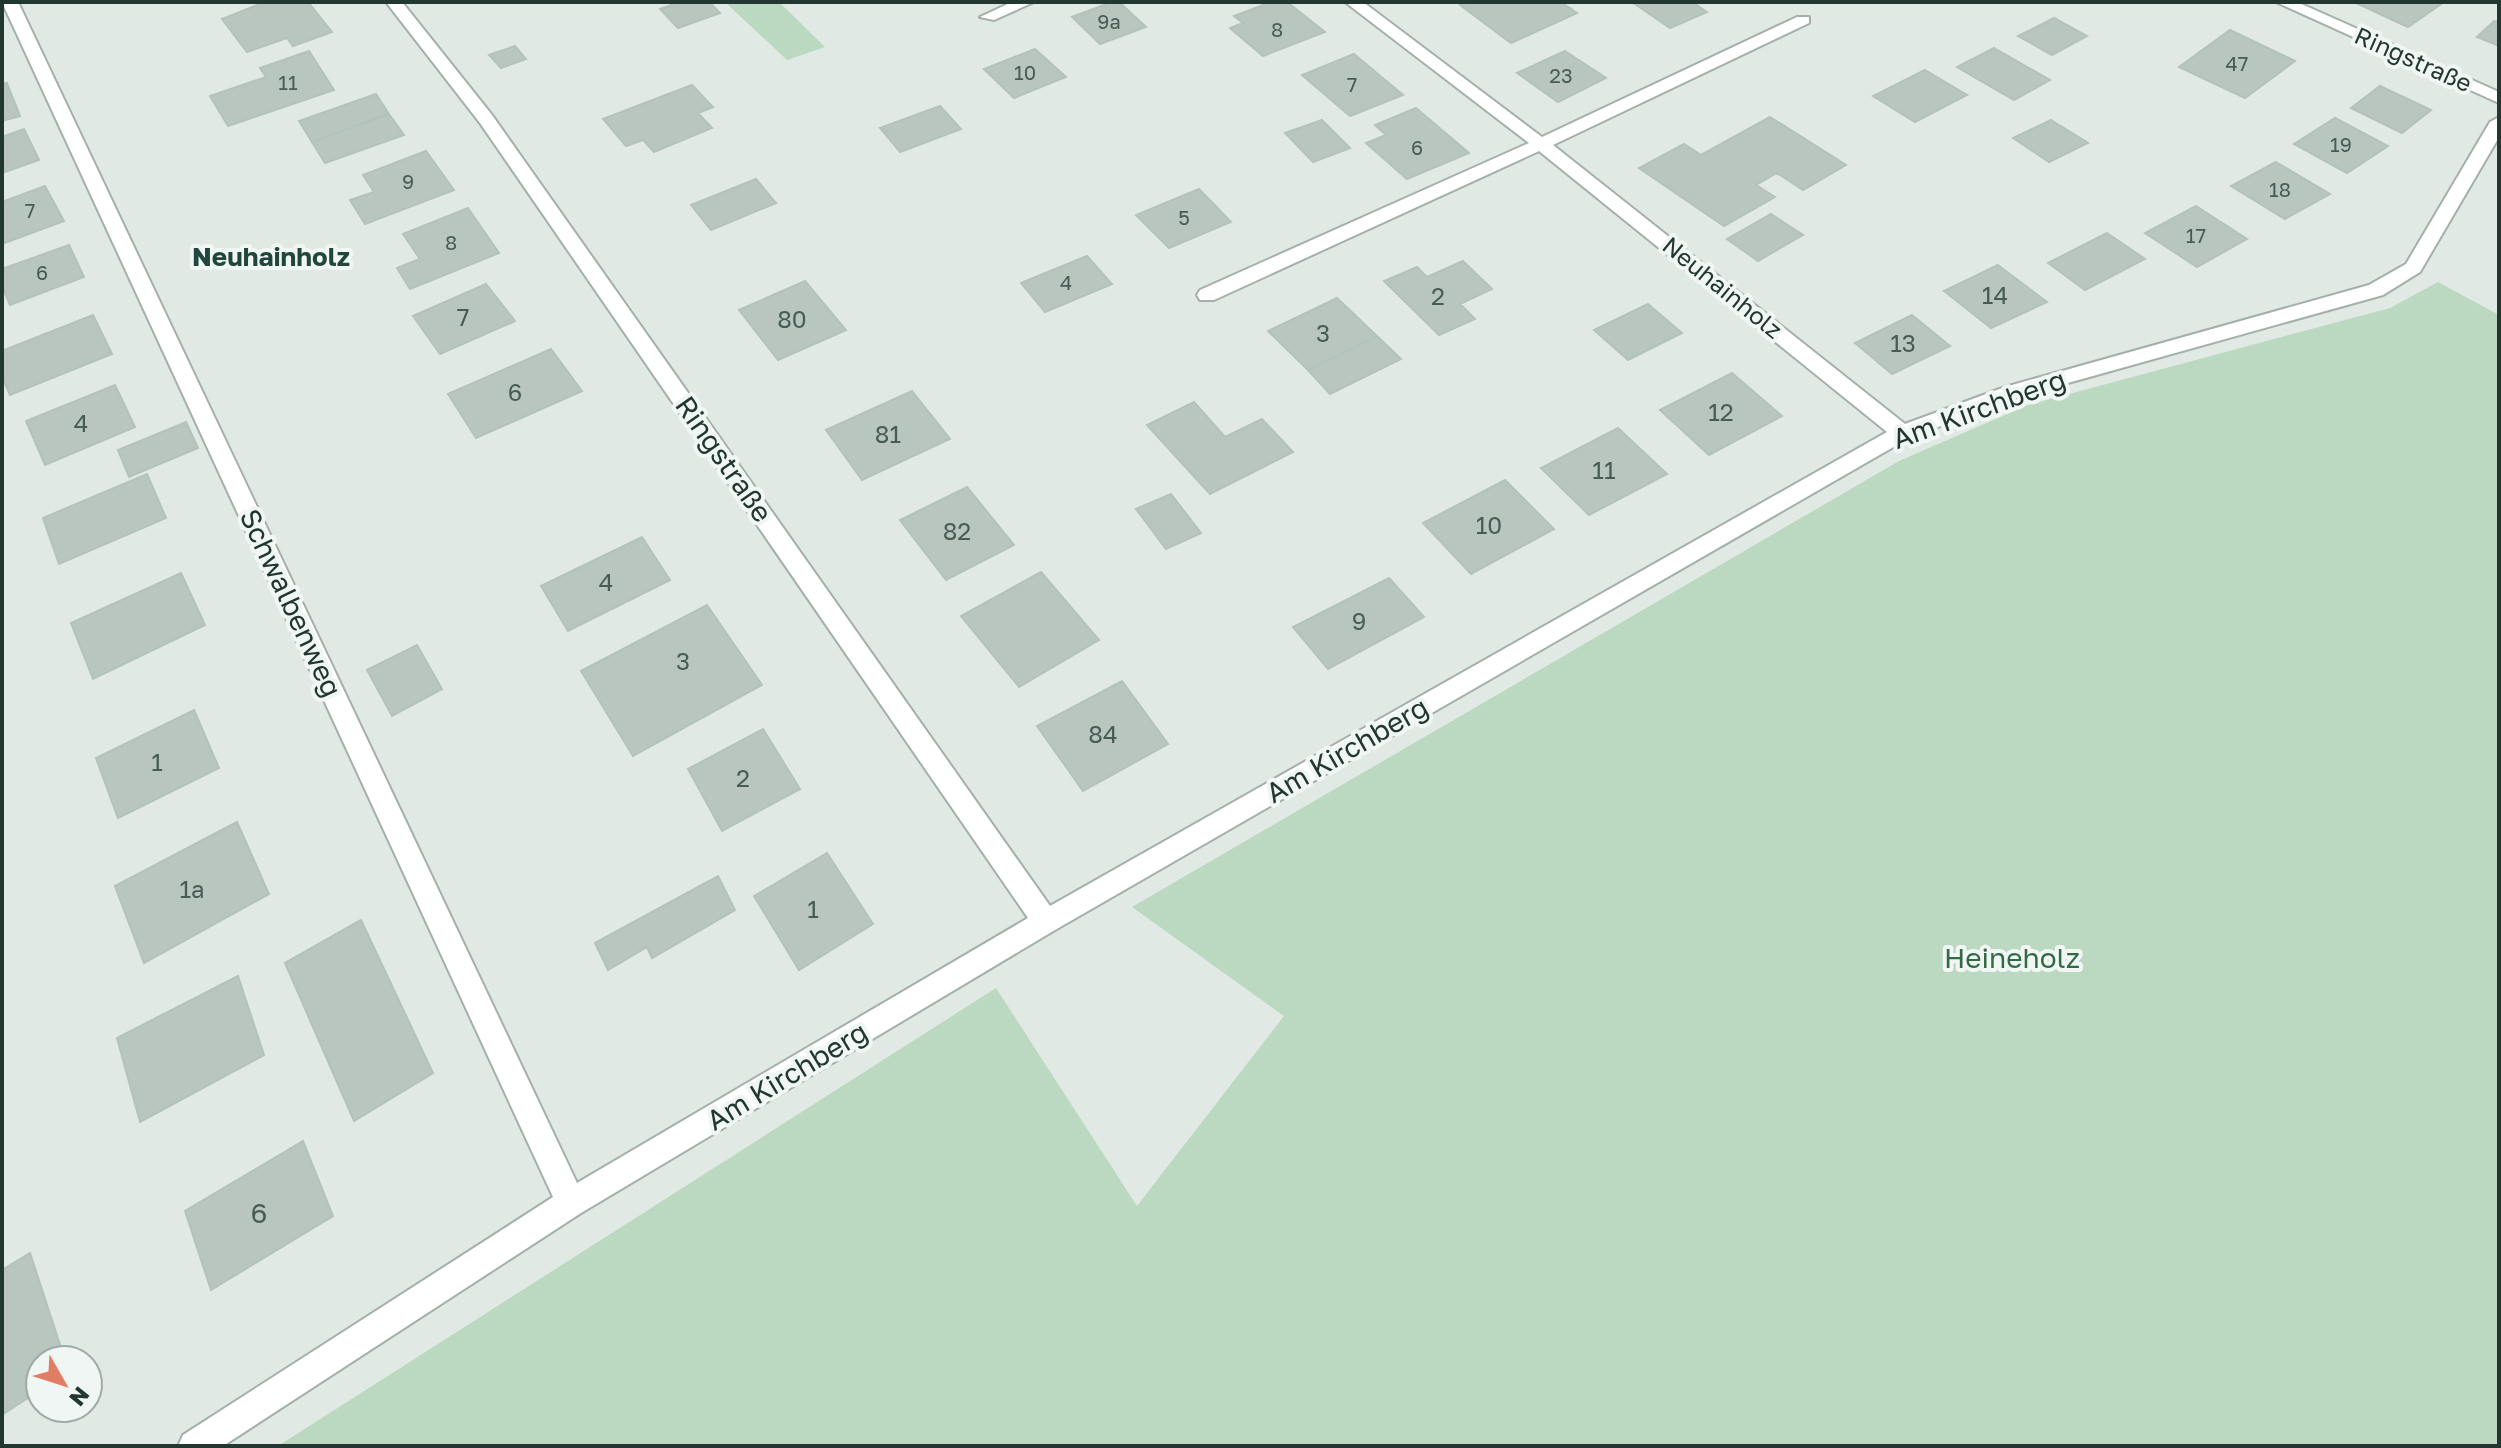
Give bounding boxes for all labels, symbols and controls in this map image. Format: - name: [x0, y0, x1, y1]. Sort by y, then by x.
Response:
- house number: 9a: [1097, 9, 1121, 33]
- house number: 8: [1271, 17, 1283, 41]
- street label: Ringstraße: [2351, 20, 2477, 97]
- house number: 47: [2226, 51, 2248, 75]
- house number: 10: [1014, 60, 1036, 84]
- house number: 23: [1549, 63, 1573, 87]
- house number: 11: [278, 70, 298, 94]
- house number: 7: [1347, 72, 1357, 96]
- house number: 19: [2330, 132, 2352, 156]
- house number: 6: [1411, 135, 1423, 159]
- house number: 9: [402, 169, 414, 193]
- house number: 18: [2269, 177, 2291, 201]
- house number: 7: [25, 198, 35, 222]
- house number: 5: [1178, 205, 1190, 229]
- house number: 17: [2186, 223, 2206, 247]
- house number: 8: [445, 230, 457, 254]
- street label: Neuhainholz: [1657, 230, 1789, 344]
- district label: Neuhainholz: [192, 241, 350, 272]
- house number: 6: [36, 260, 48, 284]
- house number: 4: [1060, 270, 1072, 294]
- house number: 14: [1982, 280, 2008, 309]
- house number: 2: [1431, 281, 1445, 310]
- house number: 7: [457, 302, 469, 331]
- house number: 80: [777, 304, 807, 333]
- house number: 3: [1316, 318, 1330, 347]
- house number: 13: [1890, 328, 1916, 357]
- street label: Am Kirchberg: [1888, 362, 2070, 455]
- house number: 6: [508, 377, 522, 406]
- street label: Ringstraße: [669, 389, 780, 528]
- house number: 12: [1708, 397, 1734, 426]
- house number: 4: [74, 408, 88, 437]
- house number: 81: [875, 419, 901, 448]
- house number: 11: [1592, 455, 1616, 484]
- street label: Schwalbenweg: [234, 504, 349, 702]
- house number: 10: [1476, 510, 1502, 539]
- house number: 82: [943, 516, 971, 545]
- house number: 4: [599, 567, 613, 596]
- house number: 9: [1352, 606, 1366, 635]
- house number: 3: [676, 646, 690, 675]
- street label: Am Kirchberg: [1260, 690, 1434, 809]
- house number: 84: [1088, 719, 1118, 748]
- house number: 1: [151, 747, 163, 776]
- house number: 2: [736, 763, 750, 792]
- house number: 1a: [179, 874, 205, 903]
- house number: 1: [807, 894, 819, 923]
- park label: Heineholz: [1944, 941, 2080, 974]
- street label: Am Kirchberg: [700, 1015, 873, 1137]
- house number: 6: [251, 1196, 267, 1229]
- north arrow: [24, 1344, 104, 1424]
- text: N: [64, 1382, 96, 1412]

